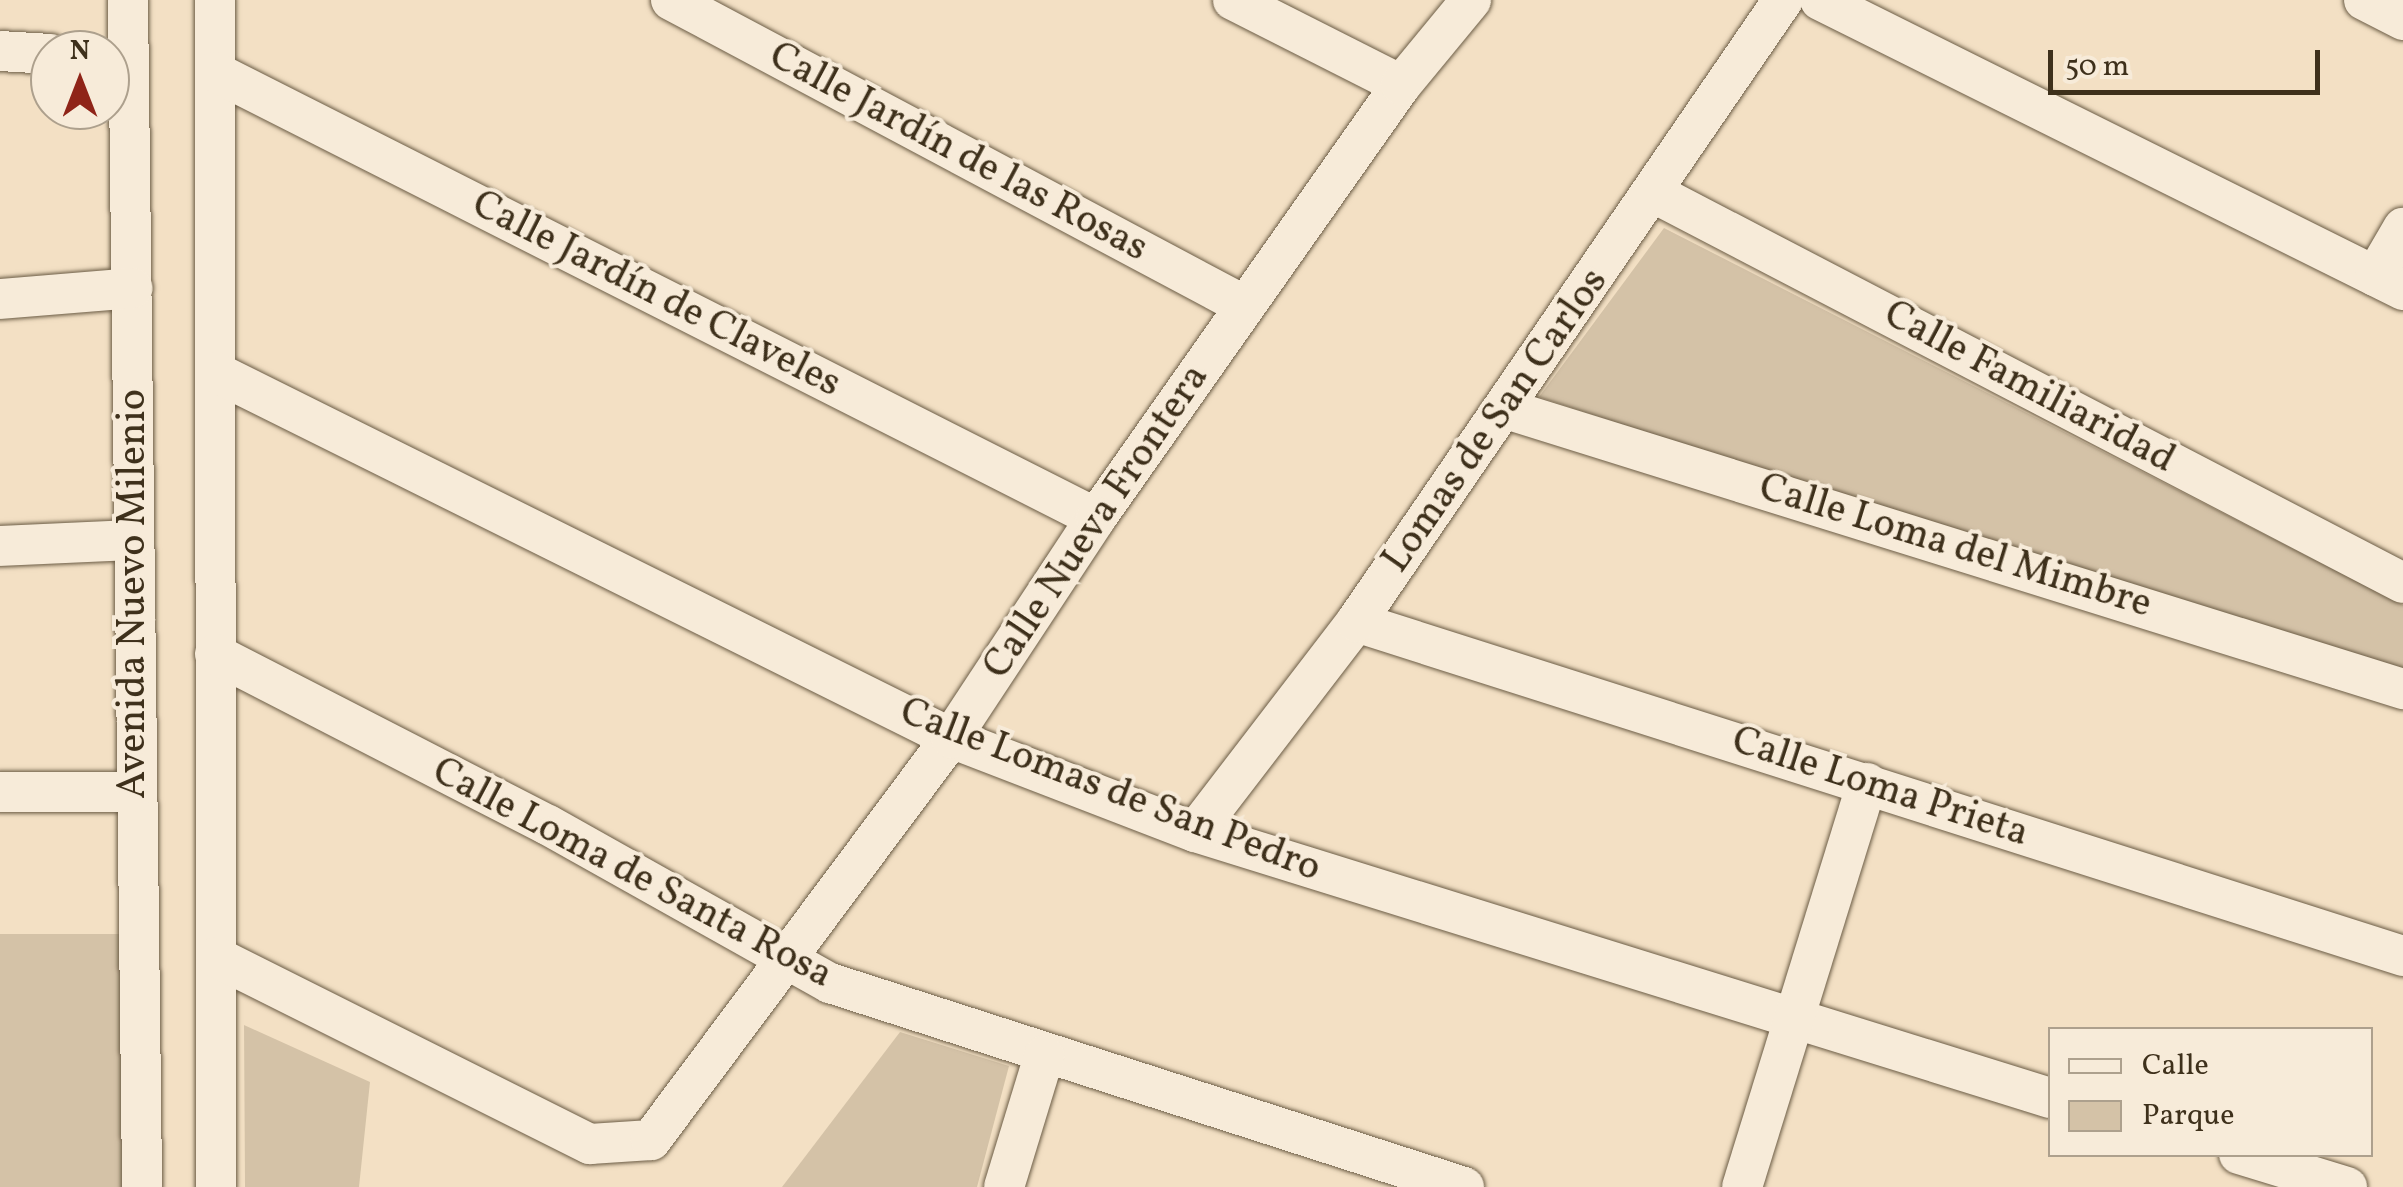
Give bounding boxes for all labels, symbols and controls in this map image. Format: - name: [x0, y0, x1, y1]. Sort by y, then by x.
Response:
- north arrow: [30, 30, 130, 130]
- scale bar: [2053, 30, 2326, 92]
- text: N: [70, 32, 90, 71]
- street label: Calle Jardín de las Rosas: [761, 33, 1155, 273]
- text: 50 m: [2065, 46, 2129, 88]
- street label: Calle Jardín de Claveles: [464, 181, 848, 409]
- street label: Lomas de San Carlos: [1373, 260, 1619, 582]
- street label: Calle Familiaridad: [1875, 291, 2183, 485]
- street label: Calle Nueva Frontera: [974, 356, 1220, 688]
- street label: Avenida Nuevo Milenio: [110, 389, 158, 799]
- street label: Calle Loma del Mimbre: [1753, 464, 2157, 630]
- street label: Calle Lomas de San Pedro: [893, 689, 1327, 893]
- street label: Calle Loma Prieta: [1726, 717, 2034, 859]
- street label: Calle Loma de Santa Rosa: [424, 748, 840, 1000]
- legend: [2048, 1027, 2373, 1157]
- text: Calle: [2142, 1045, 2209, 1087]
- text: Parque: [2142, 1095, 2234, 1137]

